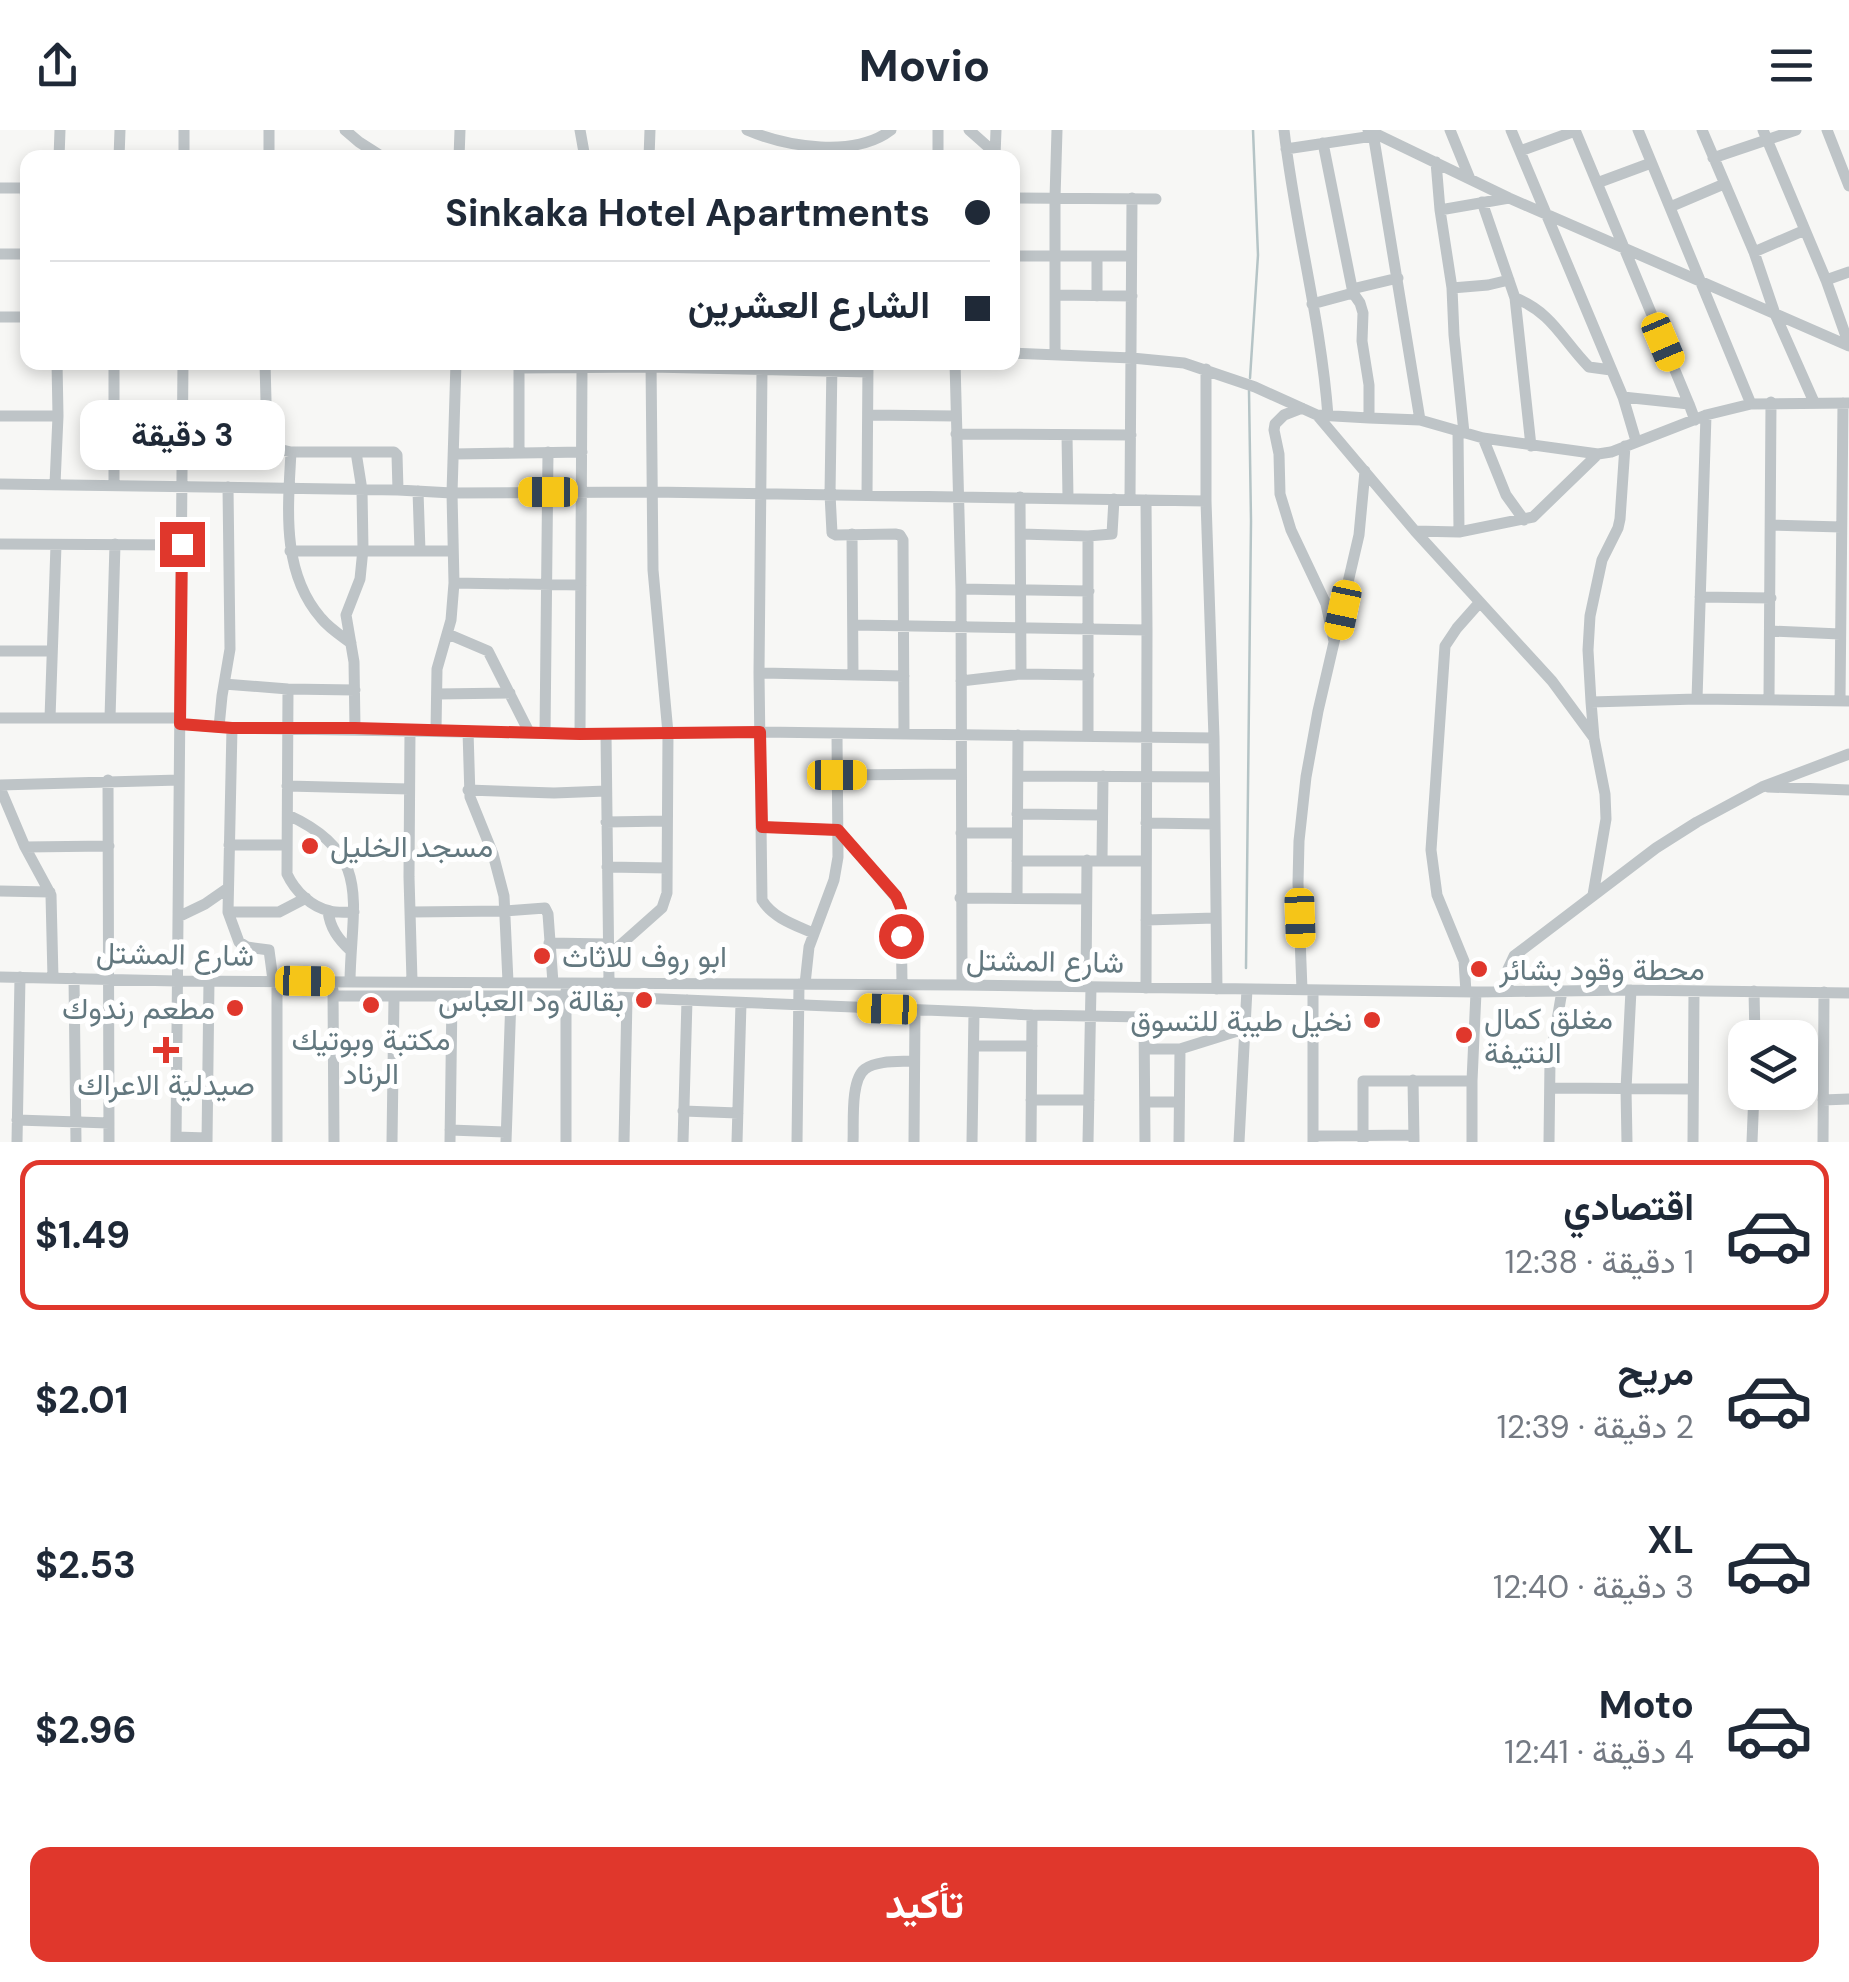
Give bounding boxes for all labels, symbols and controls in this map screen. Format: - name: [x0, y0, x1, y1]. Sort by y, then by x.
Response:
- text: Movio: [859, 36, 990, 95]
- icon: share: [30, 38, 85, 93]
- icon: menu: [1764, 38, 1819, 93]
- text: Sinkaka Hotel Apartments: [445, 188, 930, 238]
- text: الشارع العشرين: [688, 280, 930, 330]
- car: [1637, 309, 1689, 375]
- callout: 3 دقيقة: [80, 399, 284, 469]
- text: 3 دقيقة: [131, 414, 234, 456]
- car: [518, 477, 578, 507]
- route end: [160, 522, 205, 567]
- car: [1322, 578, 1364, 642]
- car: [807, 760, 867, 790]
- place label: مسجد الخليل: [330, 827, 493, 866]
- marker: مسجد الخليل: [299, 835, 321, 857]
- car: [1284, 887, 1316, 949]
- route start: [879, 914, 924, 959]
- street label: شارع المشتل: [96, 933, 254, 976]
- place label: ابو روف للاثاث: [562, 937, 727, 976]
- street label: شارع المشتل: [966, 940, 1124, 983]
- marker: ابو روف للاثاث: [531, 945, 553, 967]
- place label: محطة وقود بشائر: [1498, 950, 1705, 989]
- marker: محطة وقود بشائر: [1468, 958, 1490, 980]
- car: [275, 965, 335, 997]
- place label: بقالة ود العباس: [438, 981, 624, 1020]
- place label: مطعم رندوك: [62, 989, 215, 1028]
- marker: بقالة ود العباس: [633, 989, 655, 1011]
- car: [856, 993, 918, 1025]
- marker: مكتبة وبوتيك الرناد: [360, 994, 382, 1016]
- marker: مطعم رندوك: [224, 997, 246, 1019]
- place label: مغلق كمال النتيفة: [1484, 999, 1613, 1072]
- place label: نخيل طيبة للتسوق: [1130, 1001, 1352, 1040]
- marker: نخيل طيبة للتسوق: [1361, 1009, 1383, 1031]
- place label: مكتبة وبوتيك الرناد: [292, 1020, 450, 1093]
- map controls: [1728, 1020, 1818, 1110]
- button: layers: [1728, 1020, 1818, 1110]
- marker: مغلق كمال النتيفة: [1453, 1024, 1475, 1046]
- marker: صيدلية الاعراك: [155, 1039, 177, 1061]
- place label: صيدلية الاعراك: [77, 1065, 255, 1104]
- text: اقتصادي: [1563, 1182, 1694, 1232]
- icon: car: [1724, 1190, 1814, 1280]
- text: $1.49: [35, 1210, 130, 1260]
- text: 1 دقيقة · 12:38: [1505, 1241, 1694, 1283]
- text: مريح: [1618, 1347, 1694, 1397]
- icon: car: [1724, 1355, 1814, 1445]
- text: $2.01: [35, 1375, 129, 1425]
- text: 2 دقيقة · 12:39: [1497, 1406, 1694, 1448]
- text: XL: [1647, 1515, 1694, 1565]
- icon: car: [1724, 1520, 1814, 1610]
- text: $2.53: [35, 1540, 136, 1590]
- text: 3 دقيقة · 12:40: [1493, 1566, 1694, 1608]
- text: Moto: [1599, 1680, 1694, 1730]
- icon: car: [1724, 1685, 1814, 1775]
- text: $2.96: [35, 1705, 137, 1755]
- text: 4 دقيقة · 12:41: [1504, 1731, 1694, 1773]
- button: تأكيد: [30, 1847, 1819, 1962]

